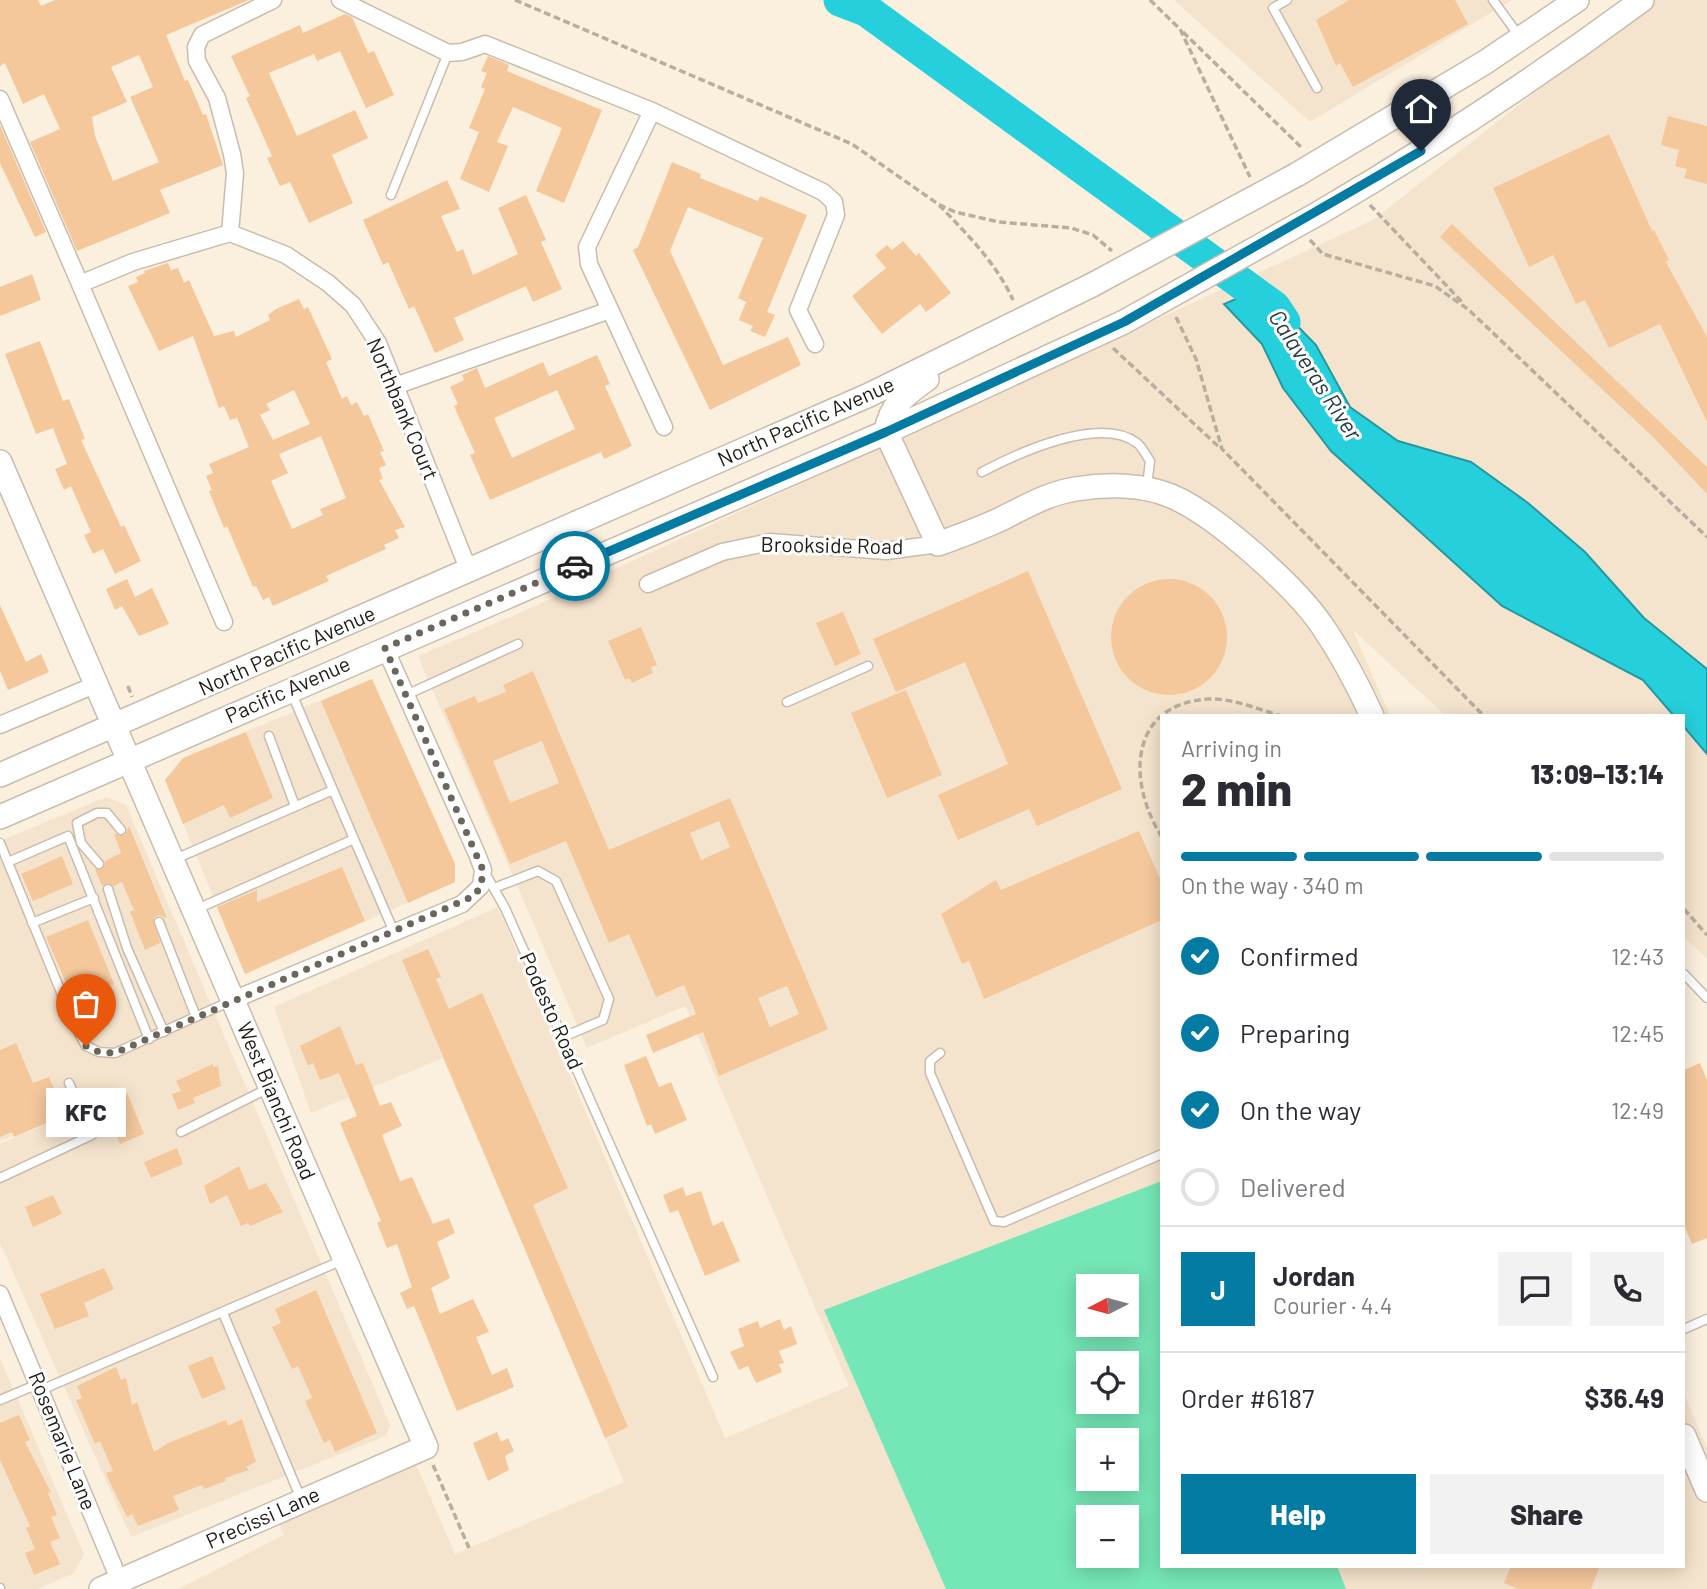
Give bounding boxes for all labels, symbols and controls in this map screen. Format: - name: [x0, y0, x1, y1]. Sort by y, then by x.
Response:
- pin: [1391, 79, 1451, 151]
- icon: home: [1402, 90, 1440, 128]
- water label: Calaveras River: [1263, 304, 1369, 446]
- street label: Northbank Court: [362, 334, 445, 483]
- street label: North Pacific Avenue: [713, 370, 898, 471]
- courier: [540, 531, 610, 601]
- street label: Brookside Road: [760, 531, 904, 558]
- icon: car: [556, 547, 594, 585]
- street label: North Pacific Avenue: [195, 601, 379, 701]
- street label: Pacific Avenue: [222, 651, 354, 729]
- text: Arriving in: [1181, 734, 1282, 762]
- text: 13:09–13:14: [1531, 758, 1664, 789]
- text: 2 min: [1181, 760, 1292, 815]
- text: On the way · 340 m: [1181, 871, 1363, 899]
- icon: check: [1181, 937, 1219, 975]
- text: Confirmed: [1240, 940, 1359, 971]
- text: 12:43: [1611, 942, 1664, 970]
- street label: Podesto Road: [515, 948, 589, 1073]
- pin: [56, 974, 116, 1046]
- icon: bag: [67, 985, 105, 1023]
- icon: check: [1181, 1014, 1219, 1052]
- text: Preparing: [1240, 1017, 1350, 1048]
- street label: West Bianchi Road: [233, 1018, 322, 1183]
- text: 12:45: [1611, 1019, 1664, 1047]
- callout: KFC: [46, 1088, 126, 1137]
- icon: check: [1181, 1091, 1219, 1129]
- text: On the way: [1240, 1094, 1361, 1125]
- text: 12:49: [1611, 1096, 1664, 1124]
- text: KFC: [65, 1098, 107, 1126]
- text: Delivered: [1240, 1171, 1346, 1202]
- button: chat: [1498, 1252, 1572, 1326]
- button: phone: [1590, 1252, 1664, 1326]
- text: Jordan: [1273, 1260, 1355, 1291]
- north arrow: [1076, 1274, 1139, 1337]
- map controls: [1076, 1274, 1139, 1568]
- text: J: [1210, 1274, 1226, 1305]
- text: Courier · 4.4: [1273, 1291, 1392, 1319]
- button: locate: [1076, 1351, 1139, 1414]
- street label: Rosemarie Lane: [24, 1368, 103, 1513]
- text: Order #6187: [1181, 1382, 1314, 1413]
- text: $36.49: [1585, 1382, 1664, 1413]
- button: +: [1076, 1428, 1139, 1491]
- button: Help: [1181, 1474, 1416, 1554]
- button: Share: [1430, 1474, 1664, 1554]
- street label: Precissi Lane: [202, 1480, 323, 1553]
- button: −: [1076, 1505, 1139, 1568]

